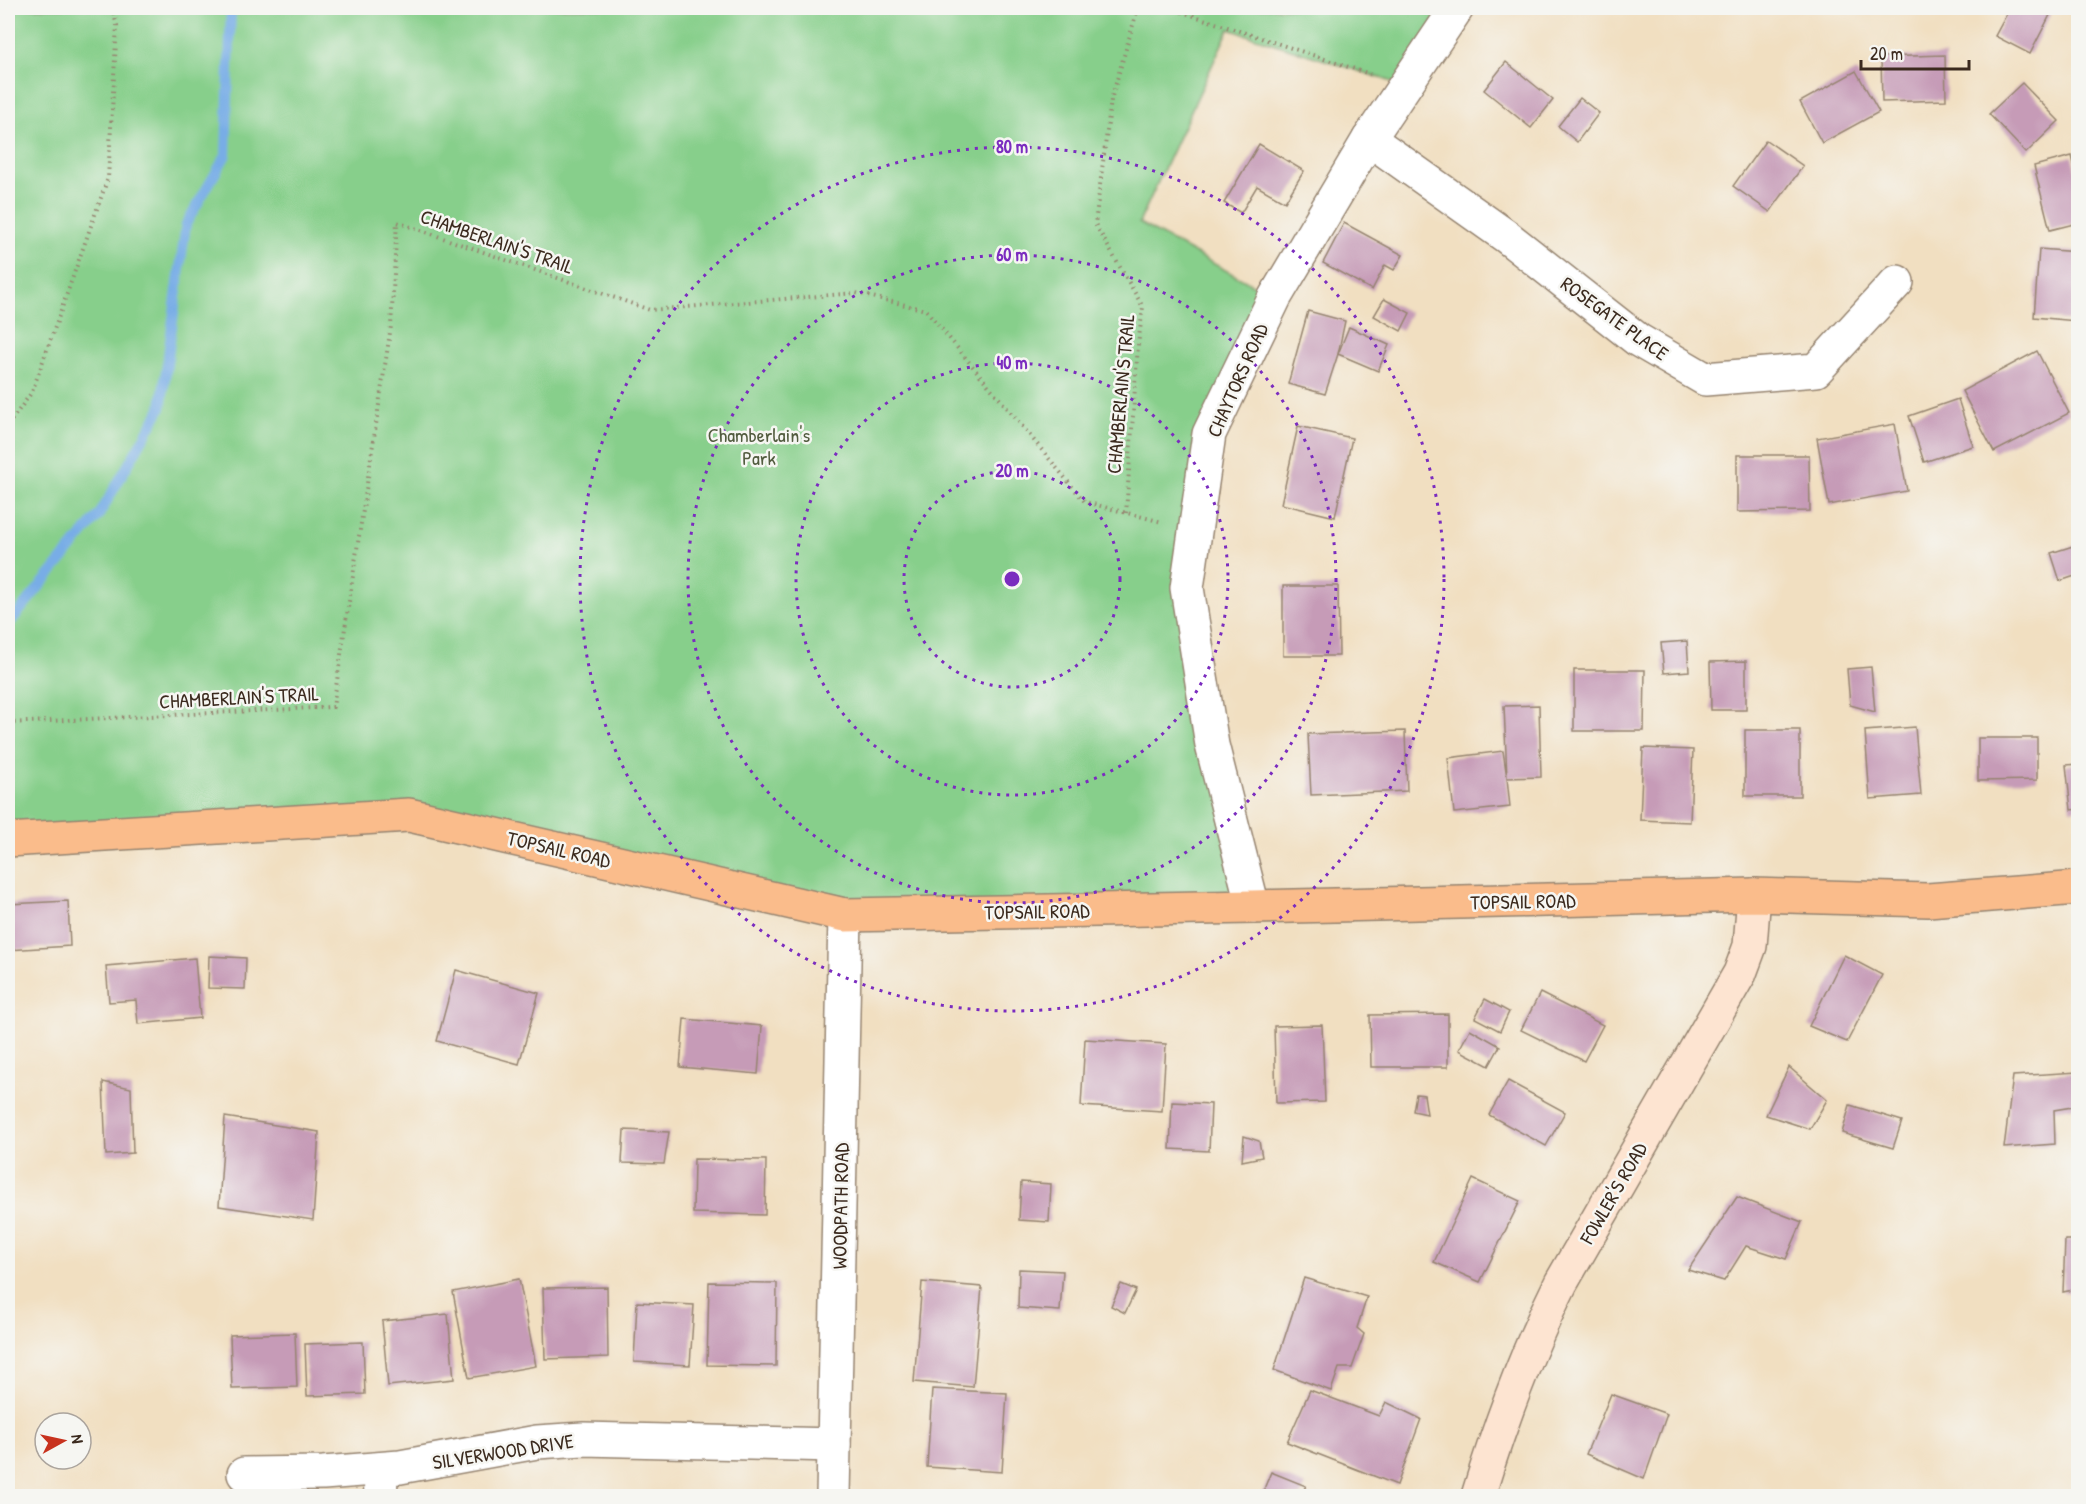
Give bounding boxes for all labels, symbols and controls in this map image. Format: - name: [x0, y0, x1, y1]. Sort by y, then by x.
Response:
- scale bar: [1861, 33, 1969, 71]
- text: 20 m: [1870, 41, 1903, 66]
- text: 80 m: [996, 134, 1028, 159]
- street label: CHAMBERLAIN'S TRAIL: [417, 202, 577, 280]
- text: 60 m: [996, 242, 1028, 267]
- street label: ROSEGATE PLACE: [1556, 270, 1674, 366]
- street label: CHAMBERLAIN'S TRAIL: [1100, 313, 1140, 475]
- street label: CHAYTORS ROAD: [1200, 318, 1274, 441]
- text: 40 m: [996, 350, 1028, 375]
- park label: Chamberlain's Park: [708, 421, 810, 471]
- text: 20 m: [996, 458, 1028, 483]
- centre of rings: [1002, 569, 1022, 589]
- street label: CHAMBERLAIN'S TRAIL: [158, 679, 320, 715]
- street label: TOPSAIL ROAD: [505, 824, 614, 874]
- street label: TOPSAIL ROAD: [1470, 887, 1576, 915]
- street label: TOPSAIL ROAD: [984, 897, 1090, 925]
- street label: FOWLER'S ROAD: [1573, 1137, 1653, 1249]
- street label: WOODPATH ROAD: [825, 1142, 855, 1269]
- north arrow: [33, 1411, 93, 1471]
- street label: SILVERWOOD DRIVE: [431, 1426, 576, 1475]
- text: N: [66, 1433, 89, 1445]

